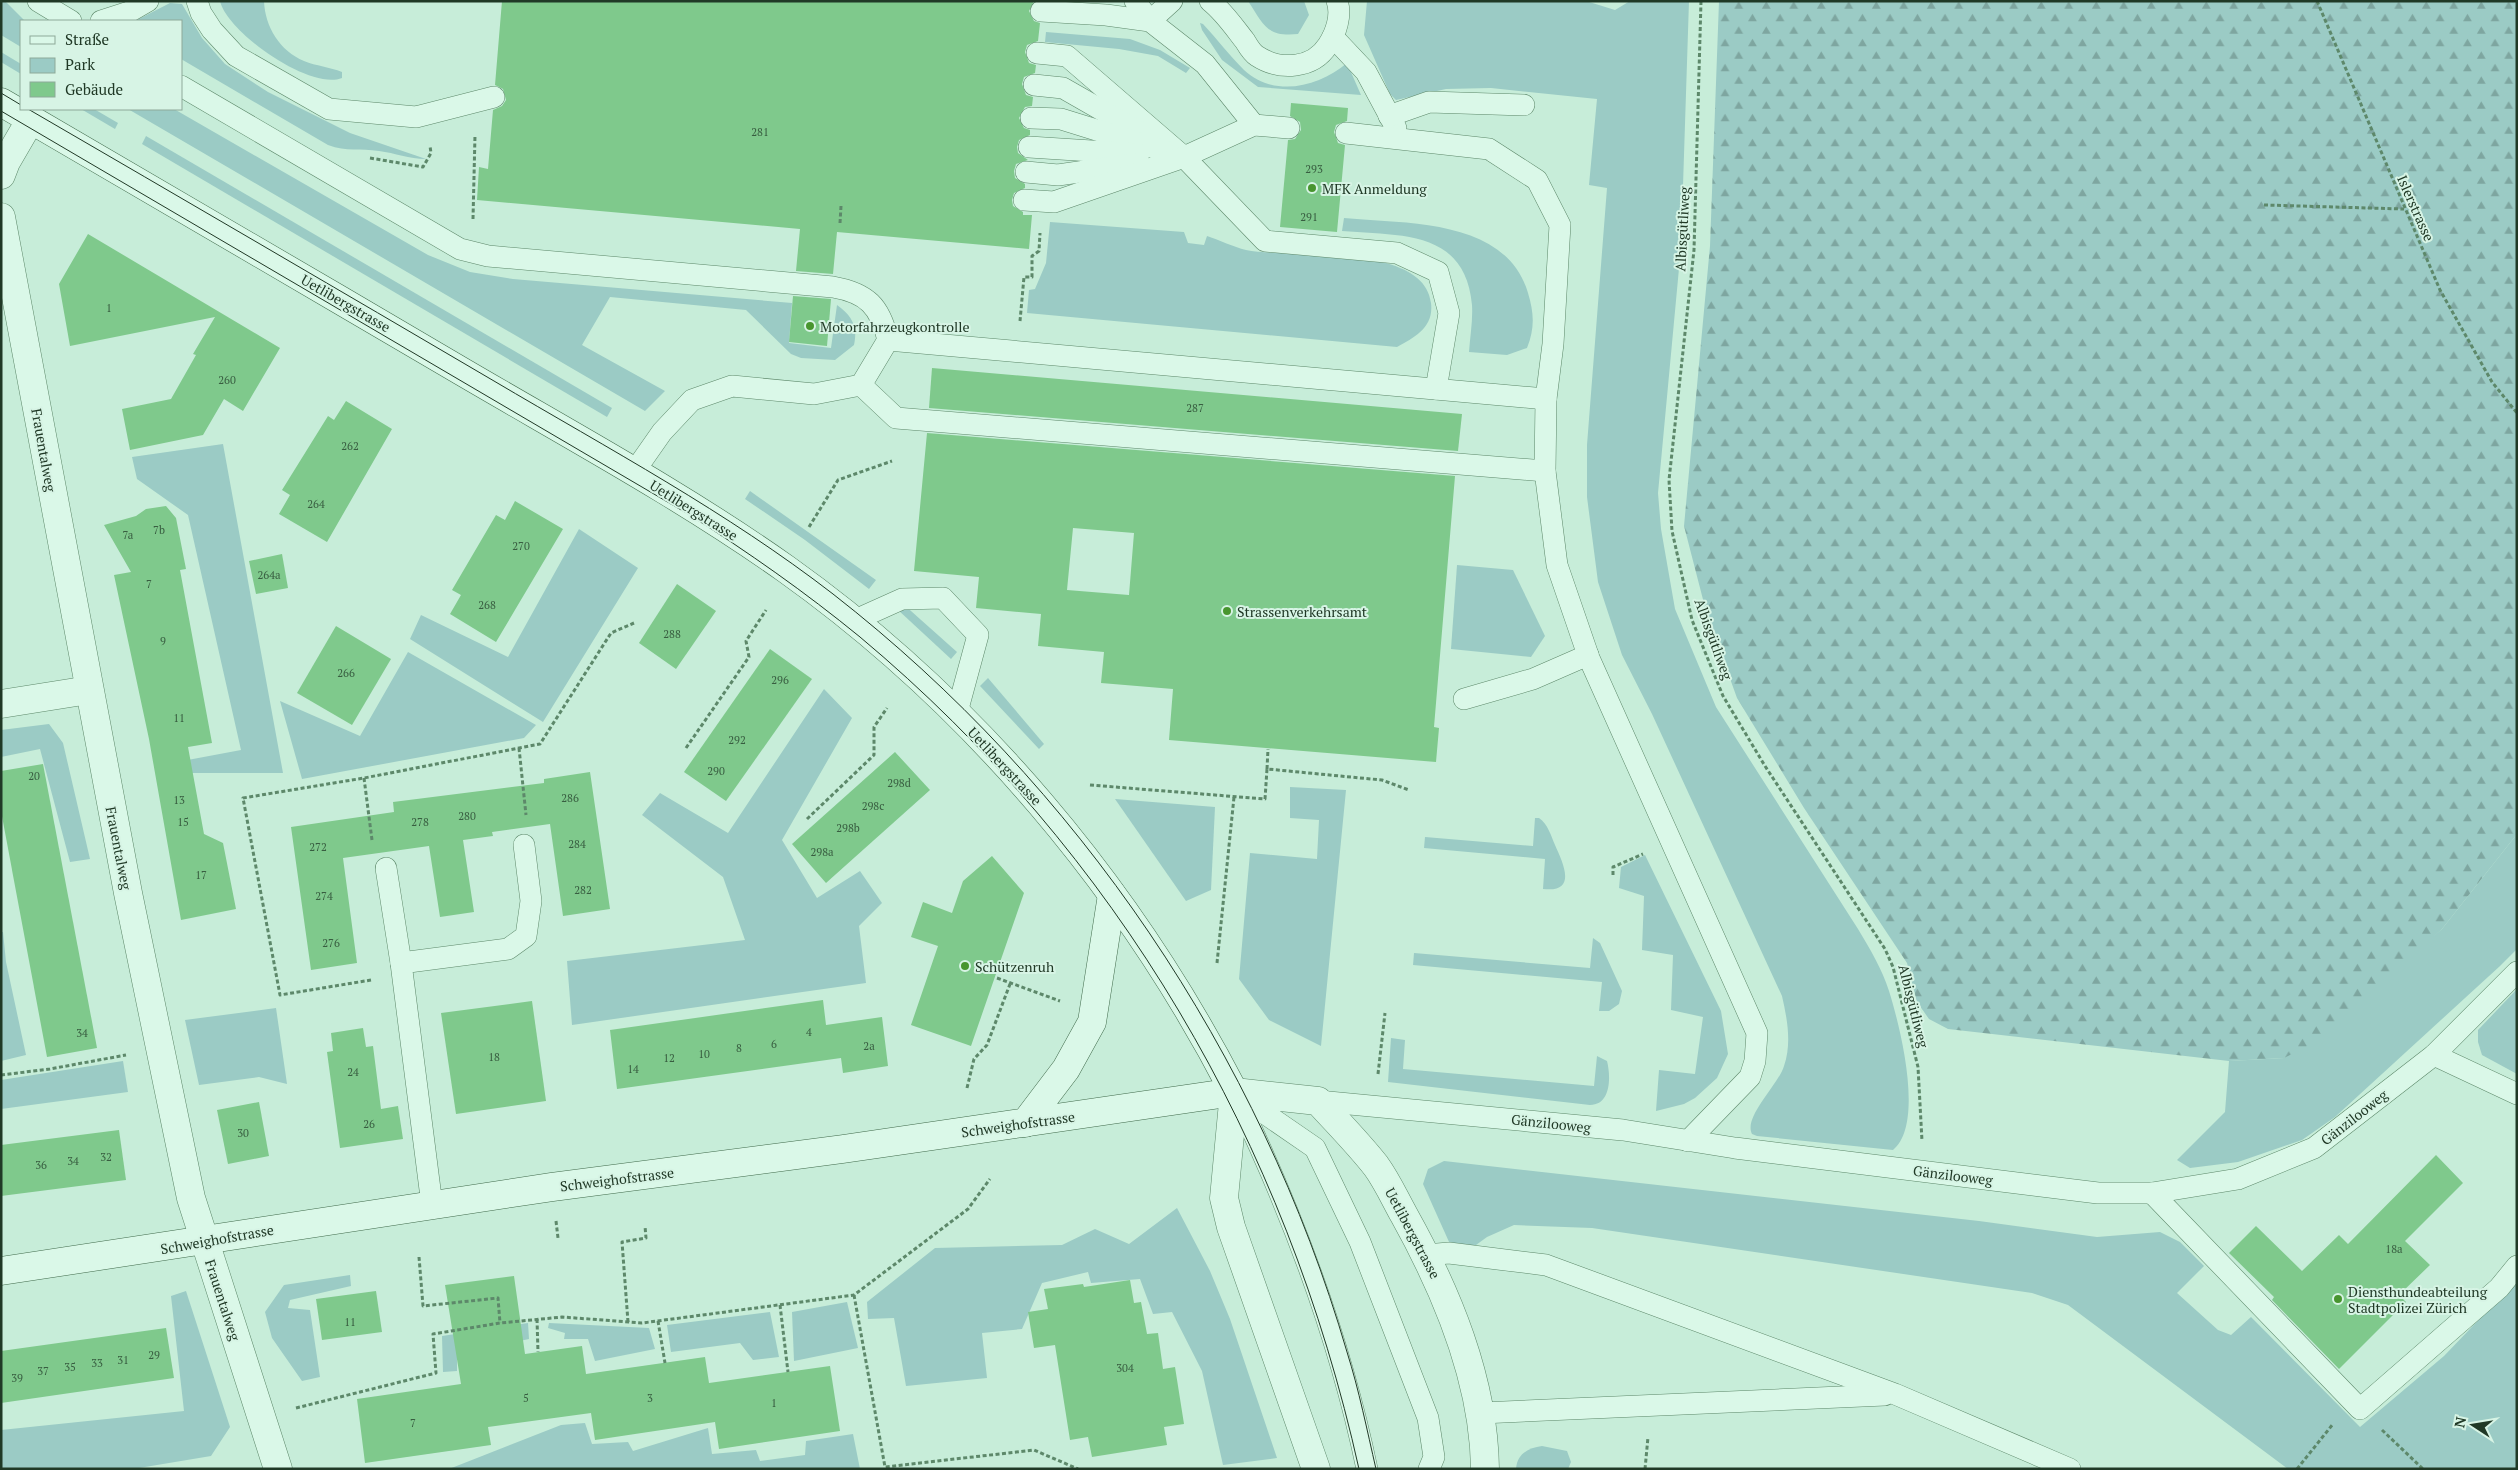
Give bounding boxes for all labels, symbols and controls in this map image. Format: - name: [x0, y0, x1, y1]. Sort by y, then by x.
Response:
- legend: [20, 20, 182, 110]
- text: Straße: [65, 29, 109, 49]
- text: Park: [65, 54, 95, 74]
- text: Gebäude: [65, 79, 123, 99]
- house number: 281: [751, 125, 769, 139]
- house number: 293: [1305, 162, 1323, 176]
- street label: Islerstrasse: [2393, 172, 2439, 244]
- place label: MFK Anmeldung: [1322, 179, 1427, 198]
- marker: MFK Anmeldung: [1306, 182, 1318, 194]
- street label: Albisgütliweg: [1670, 185, 1694, 272]
- house number: 291: [1300, 210, 1318, 224]
- street label: Uetlibergstrasse: [298, 270, 394, 336]
- house number: 1: [106, 301, 112, 315]
- place label: Motorfahrzeugkontrolle: [820, 317, 969, 336]
- marker: Motorfahrzeugkontrolle: [804, 320, 816, 332]
- house number: 260: [218, 373, 236, 387]
- house number: 287: [1186, 401, 1204, 415]
- street label: Frauentalweg: [27, 407, 61, 494]
- house number: 262: [341, 439, 359, 453]
- street label: Uetlibergstrasse: [646, 475, 742, 545]
- house number: 264: [307, 497, 325, 511]
- house number: 7b: [153, 523, 165, 537]
- house number: 7a: [123, 528, 134, 542]
- house number: 270: [512, 539, 530, 553]
- house number: 264a: [257, 568, 281, 582]
- house number: 7: [146, 577, 152, 591]
- street label: Albisgütliweg: [1691, 596, 1738, 683]
- house number: 268: [478, 598, 496, 612]
- place label: Strassenverkehrsamt: [1237, 602, 1368, 621]
- marker: Strassenverkehrsamt: [1221, 605, 1233, 617]
- house number: 288: [663, 627, 681, 641]
- house number: 9: [160, 634, 166, 648]
- house number: 266: [337, 666, 355, 680]
- house number: 296: [771, 673, 789, 687]
- house number: 11: [173, 711, 185, 725]
- street label: Uetlibergstrasse: [964, 723, 1046, 809]
- house number: 292: [728, 733, 746, 747]
- house number: 290: [707, 764, 725, 778]
- house number: 20: [28, 769, 40, 783]
- house number: 298d: [887, 776, 911, 790]
- house number: 286: [561, 791, 579, 805]
- house number: 13: [173, 793, 185, 807]
- house number: 298c: [862, 799, 884, 813]
- street label: Frauentalweg: [102, 805, 136, 892]
- house number: 280: [458, 809, 476, 823]
- house number: 15: [177, 815, 189, 829]
- house number: 278: [411, 815, 429, 829]
- house number: 298b: [836, 821, 860, 835]
- house number: 284: [568, 837, 586, 851]
- house number: 272: [309, 840, 327, 854]
- house number: 298a: [810, 845, 834, 859]
- house number: 17: [195, 868, 207, 882]
- house number: 282: [574, 883, 592, 897]
- house number: 274: [315, 889, 333, 903]
- house number: 276: [322, 936, 340, 950]
- place label: Schützenruh: [975, 957, 1054, 976]
- marker: Schützenruh: [959, 960, 971, 972]
- street label: Albisgütliweg: [1894, 962, 1934, 1050]
- house number: 4: [806, 1025, 812, 1039]
- house number: 34: [76, 1026, 88, 1040]
- house number: 6: [771, 1037, 777, 1051]
- house number: 2a: [863, 1039, 875, 1053]
- house number: 8: [736, 1041, 742, 1055]
- house number: 10: [698, 1047, 710, 1061]
- house number: 18: [488, 1050, 500, 1064]
- house number: 12: [663, 1051, 675, 1065]
- house number: 14: [627, 1062, 639, 1076]
- house number: 24: [347, 1065, 359, 1079]
- street label: Gänzilooweg: [2317, 1084, 2392, 1149]
- street label: Schweighofstrasse: [960, 1107, 1076, 1141]
- street label: Gänzilooweg: [1510, 1109, 1592, 1137]
- house number: 26: [363, 1117, 375, 1131]
- house number: 30: [237, 1126, 249, 1140]
- house number: 32: [100, 1150, 112, 1164]
- house number: 34: [67, 1154, 79, 1168]
- house number: 36: [35, 1158, 47, 1172]
- street label: Gänzilooweg: [1912, 1161, 1994, 1189]
- street label: Schweighofstrasse: [559, 1163, 675, 1195]
- street label: Uetlibergstrasse: [1381, 1184, 1445, 1282]
- street label: Schweighofstrasse: [159, 1220, 275, 1258]
- house number: 18a: [2385, 1242, 2403, 1256]
- street label: Frauentalweg: [201, 1257, 245, 1344]
- place label: Diensthundeabteilung Stadtpolizei Zürich: [2348, 1282, 2488, 1317]
- marker: Diensthundeabteilung Stadtpolizei Zürich: [2332, 1293, 2344, 1305]
- house number: 11: [344, 1315, 356, 1329]
- house number: 29: [148, 1348, 160, 1362]
- house number: 31: [117, 1353, 129, 1367]
- house number: 33: [91, 1356, 103, 1370]
- house number: 35: [64, 1360, 76, 1374]
- house number: 304: [1116, 1361, 1134, 1375]
- house number: 37: [37, 1364, 49, 1378]
- house number: 39: [11, 1371, 23, 1385]
- house number: 5: [523, 1391, 529, 1405]
- house number: 3: [647, 1391, 653, 1405]
- house number: 1: [771, 1396, 777, 1410]
- north arrow: [2448, 1400, 2498, 1450]
- text: N: [2449, 1415, 2470, 1429]
- house number: 7: [410, 1416, 416, 1430]

